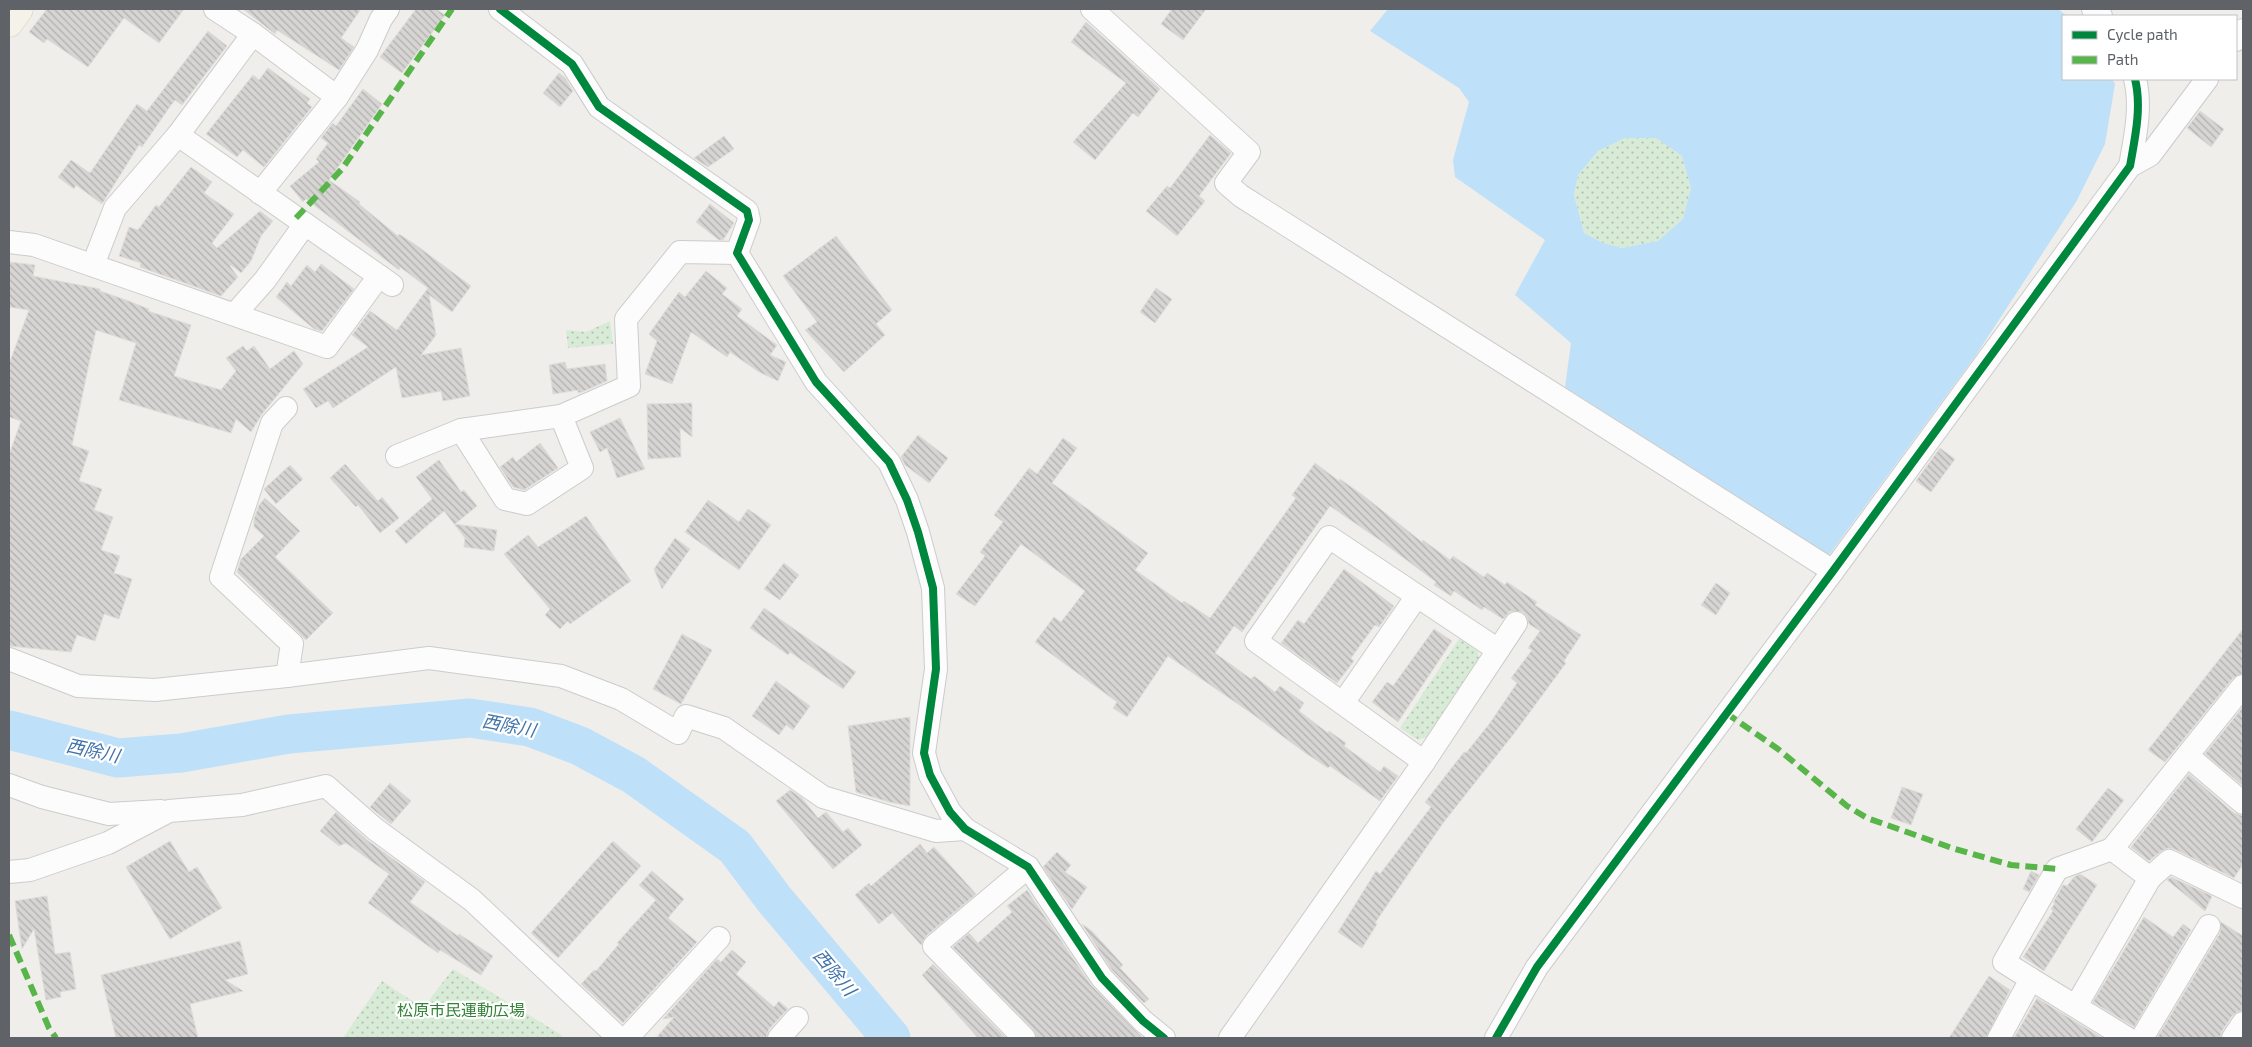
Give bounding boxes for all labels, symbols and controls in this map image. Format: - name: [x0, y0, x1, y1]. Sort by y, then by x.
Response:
- legend: [2062, 15, 2237, 80]
- text: Cycle path: [2107, 25, 2178, 43]
- text: Path: [2107, 50, 2138, 68]
- water label: 西除川: [480, 709, 540, 741]
- water label: 西除川: [64, 734, 124, 767]
- water label: 西除川: [809, 944, 862, 1001]
- park label: 松原市民運動広場: [397, 1000, 525, 1019]

